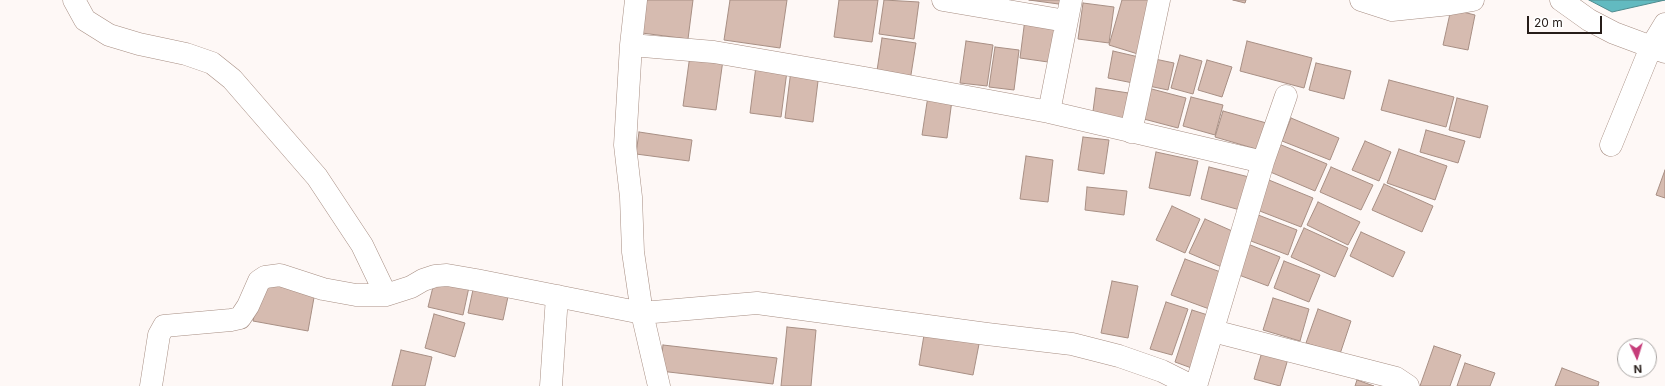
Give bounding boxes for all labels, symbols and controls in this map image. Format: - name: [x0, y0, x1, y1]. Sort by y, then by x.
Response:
- scale bar: [1529, 8, 1604, 34]
- text: 20 m: [1534, 15, 1563, 30]
- north arrow: [1617, 338, 1657, 378]
- text: N: [1633, 362, 1642, 376]

